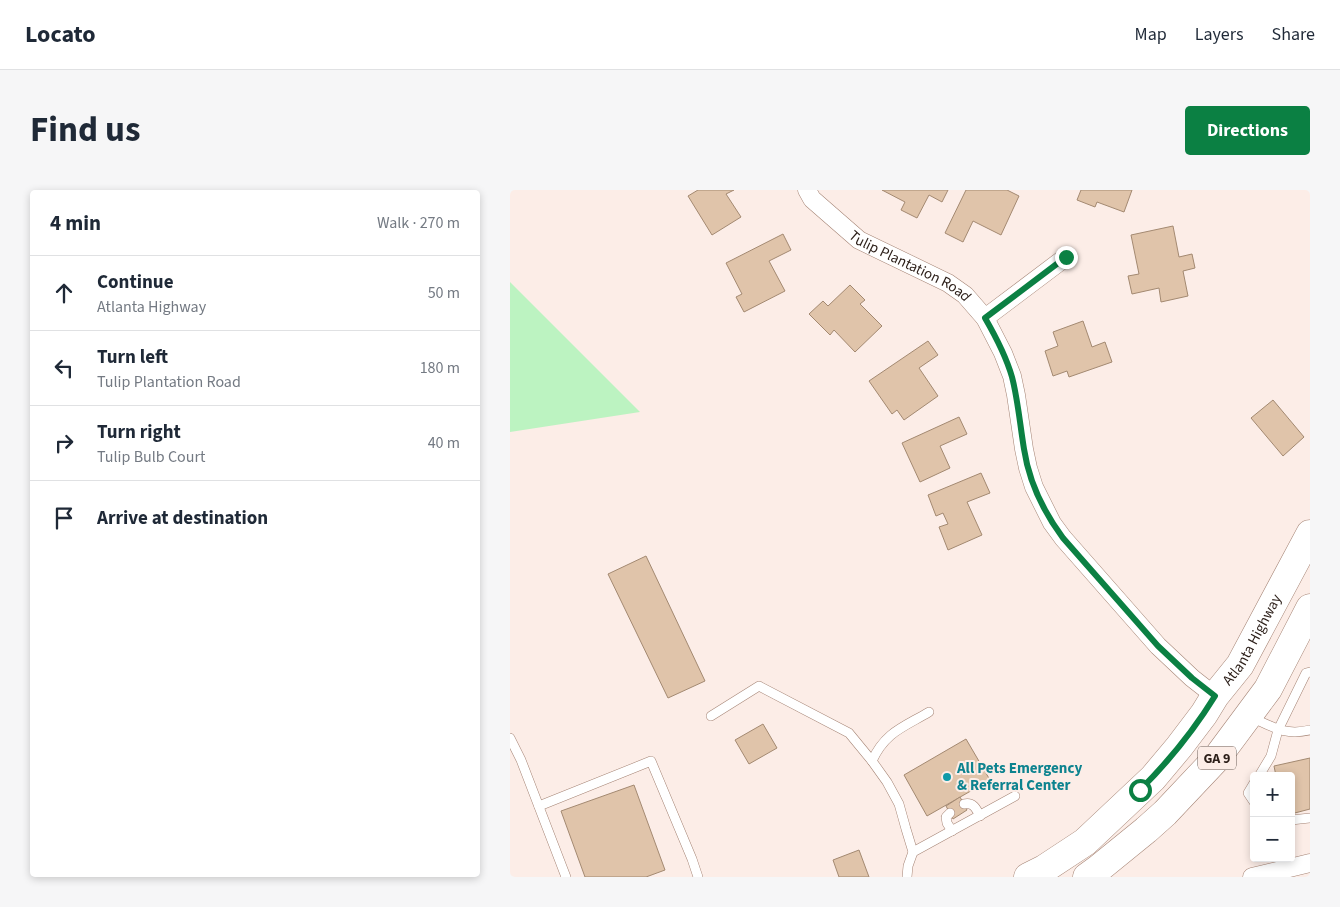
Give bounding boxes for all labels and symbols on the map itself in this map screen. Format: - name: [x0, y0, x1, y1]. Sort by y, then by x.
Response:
- street label: Tulip Plantation Road: [844, 226, 976, 306]
- route end: [1055, 246, 1078, 269]
- street label: Atlanta Highway: [1218, 591, 1287, 690]
- road number: GA 9: [1198, 746, 1236, 770]
- place label: All Pets Emergency & Referral Center: [956, 758, 1082, 796]
- marker: All Pets Emergency & Referral Center: [941, 771, 953, 783]
- route start: [1129, 779, 1152, 802]

